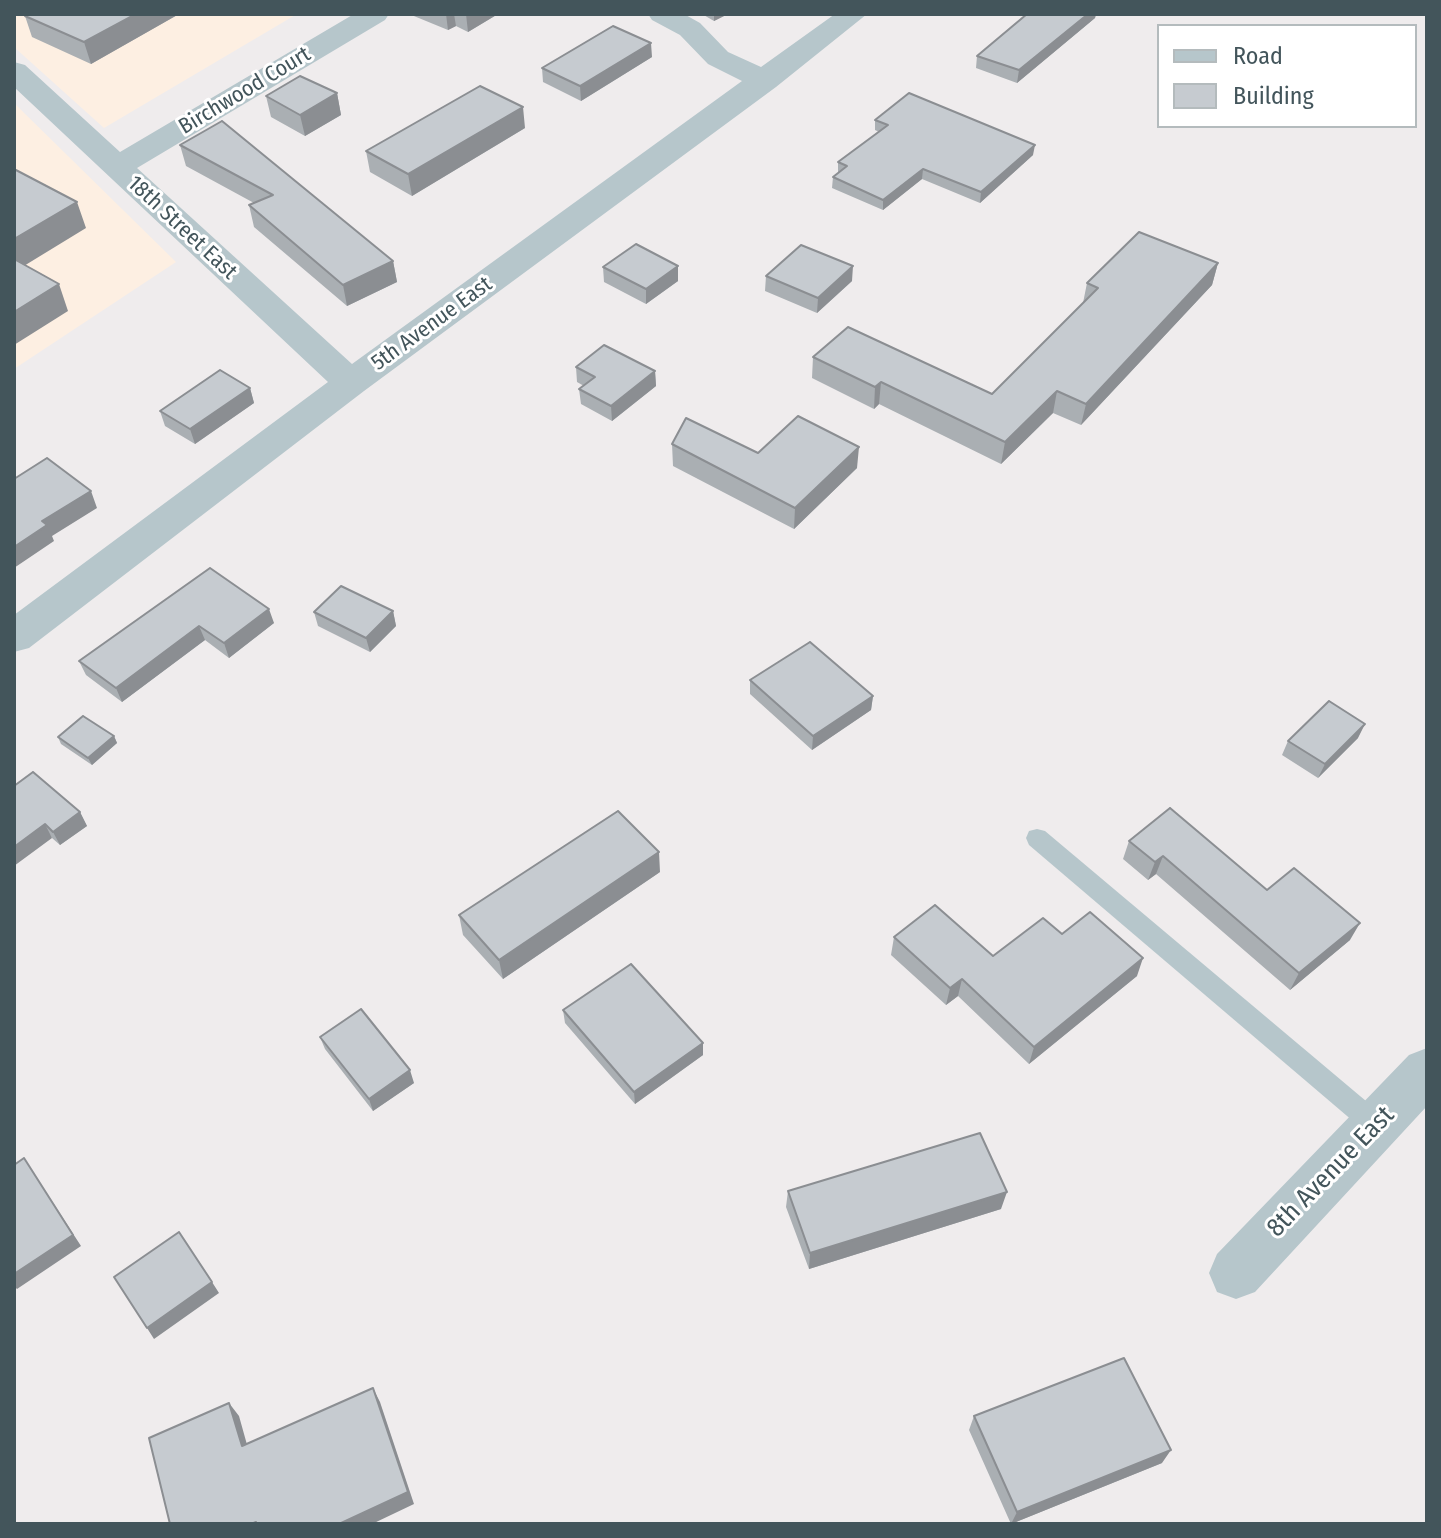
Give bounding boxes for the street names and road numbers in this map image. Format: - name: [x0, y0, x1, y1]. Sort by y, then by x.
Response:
- street label: Birchwood Court: [174, 41, 316, 141]
- street label: 18th Street East: [122, 171, 242, 285]
- street label: 5th Avenue East: [367, 271, 497, 377]
- street label: 8th Avenue East: [1261, 1100, 1401, 1244]

